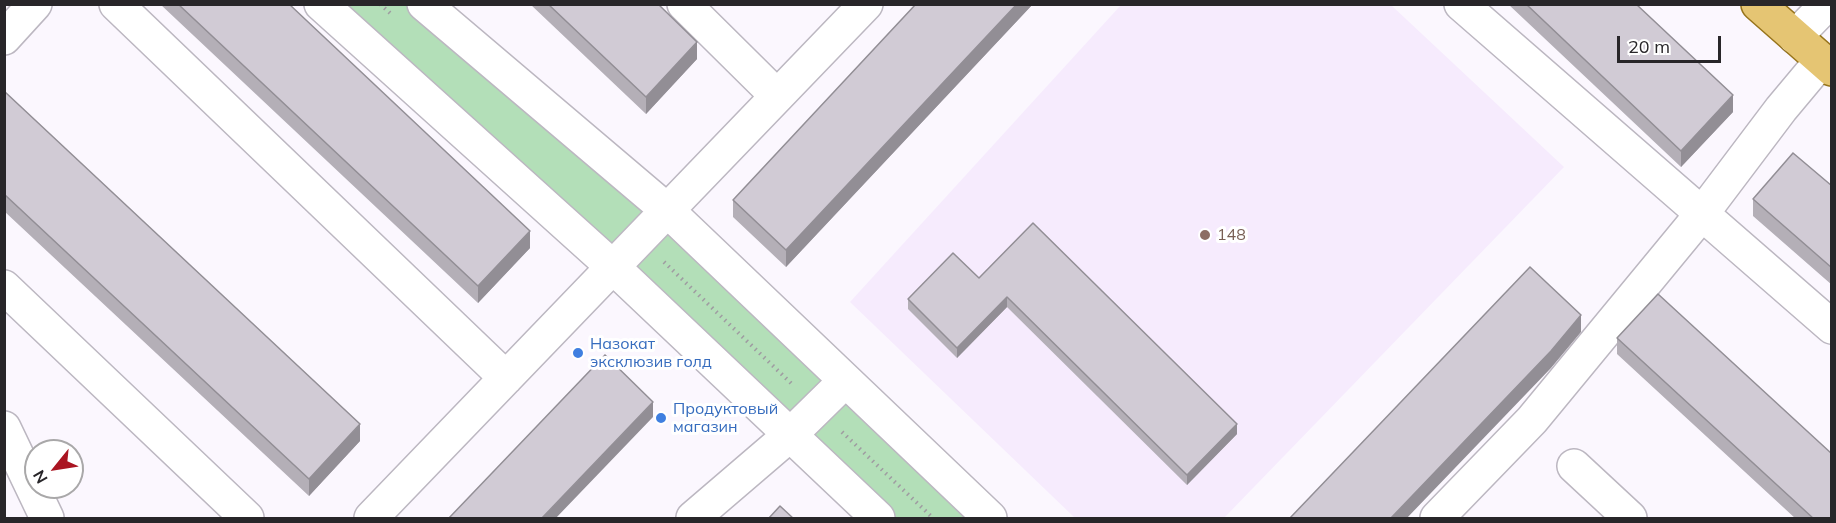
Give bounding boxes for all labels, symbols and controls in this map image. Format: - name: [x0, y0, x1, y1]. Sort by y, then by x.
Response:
- scale bar: [1620, 24, 1724, 62]
- text: 20 m: [1628, 35, 1670, 58]
- place label: 148: [1217, 225, 1246, 245]
- marker: 148: [1198, 228, 1212, 242]
- place label: Назокат эксклюзив голд: [590, 334, 712, 372]
- marker: Назокат эксклюзив голд: [571, 346, 585, 360]
- place label: Продуктовый магазин: [673, 399, 778, 437]
- marker: Продуктовый магазин: [654, 411, 668, 425]
- north arrow: [24, 439, 84, 499]
- text: N: [28, 467, 52, 487]

